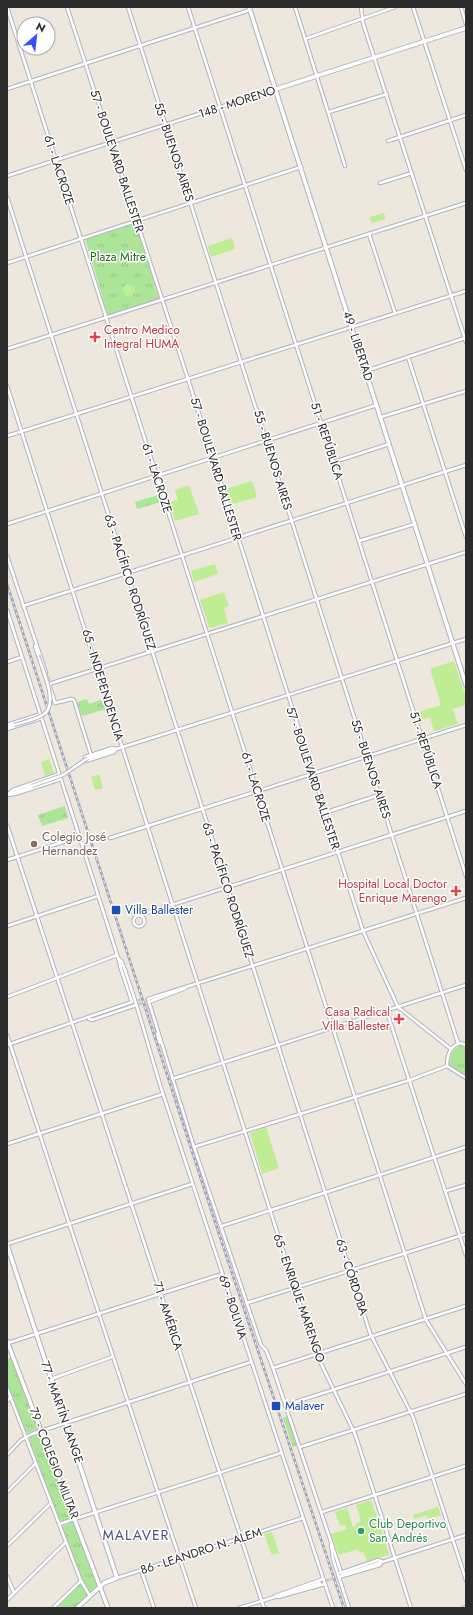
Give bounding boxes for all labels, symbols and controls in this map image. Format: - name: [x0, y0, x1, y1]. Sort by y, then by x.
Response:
- north arrow: [16, 16, 56, 56]
- text: N: [33, 18, 48, 36]
- street label: 148 - MORENO: [196, 81, 278, 123]
- street label: 57 - BOULEVARD BALLESTER: [85, 87, 149, 235]
- street label: 55 - BUENOS AIRES: [149, 100, 199, 205]
- street label: 61 - LACROZE: [39, 133, 79, 207]
- park label: Plaza Mitre: [90, 248, 146, 266]
- street label: 49 - LIBERTAD: [338, 309, 378, 383]
- place label: Centro Medico Integral HUMA: [104, 321, 180, 353]
- marker: Centro Medico Integral HUMA: [89, 331, 101, 343]
- street label: 57 - BOULEVARD BALLESTER: [186, 395, 246, 543]
- street label: 51 - REPÚBLICA: [306, 400, 348, 482]
- street label: 55 - BUENOS AIRES: [249, 408, 297, 513]
- street label: 61 - LACROZE: [137, 441, 177, 515]
- street label: 63 - PACÍFICO RODRÍGUEZ: [100, 512, 161, 653]
- street label: 65 - INDEPENDENCIA: [77, 627, 129, 743]
- street label: 57 - BOULEVARD BALLESTER: [281, 704, 345, 852]
- street label: 51 - REPÚBLICA: [405, 709, 447, 791]
- street label: 55 - BUENOS AIRES: [346, 717, 396, 822]
- street label: 61 - LACROZE: [237, 750, 275, 824]
- street label: 63 - PACÍFICO RODRÍGUEZ: [198, 820, 259, 961]
- place label: Colegio José Hernandez: [42, 828, 106, 860]
- marker: Colegio José Hernandez: [29, 839, 39, 849]
- place label: Hospital Local Doctor Enrique Marengo: [338, 875, 448, 907]
- marker: Hospital Local Doctor Enrique Marengo: [450, 885, 462, 897]
- place label: Villa Ballester: [125, 901, 194, 919]
- marker: Villa Ballester: [110, 904, 122, 916]
- place label: Casa Radical Villa Ballester: [322, 1003, 391, 1035]
- marker: Casa Radical Villa Ballester: [393, 1013, 405, 1025]
- street label: 65 - ENRIQUE MARENGO: [268, 1231, 330, 1365]
- street label: 63 - CÓRDOBA: [331, 1236, 373, 1318]
- street label: 69 - BOLIVIA: [214, 1272, 252, 1342]
- street label: 71 - AMÉRICA: [148, 1279, 188, 1353]
- street label: 77 - MARTÍN LANGE: [36, 1358, 88, 1466]
- place label: Malaver: [285, 1397, 325, 1415]
- marker: Malaver: [270, 1400, 282, 1412]
- street label: 79 - COLEGIO MILITAR: [24, 1405, 84, 1522]
- place label: Club Deportivo San Andrés: [369, 1515, 447, 1547]
- street label: 86 - LEANDRO N. ALEM: [138, 1523, 264, 1579]
- district label: MALAVER: [103, 1525, 169, 1545]
- marker: Club Deportivo San Andrés: [356, 1526, 366, 1536]

